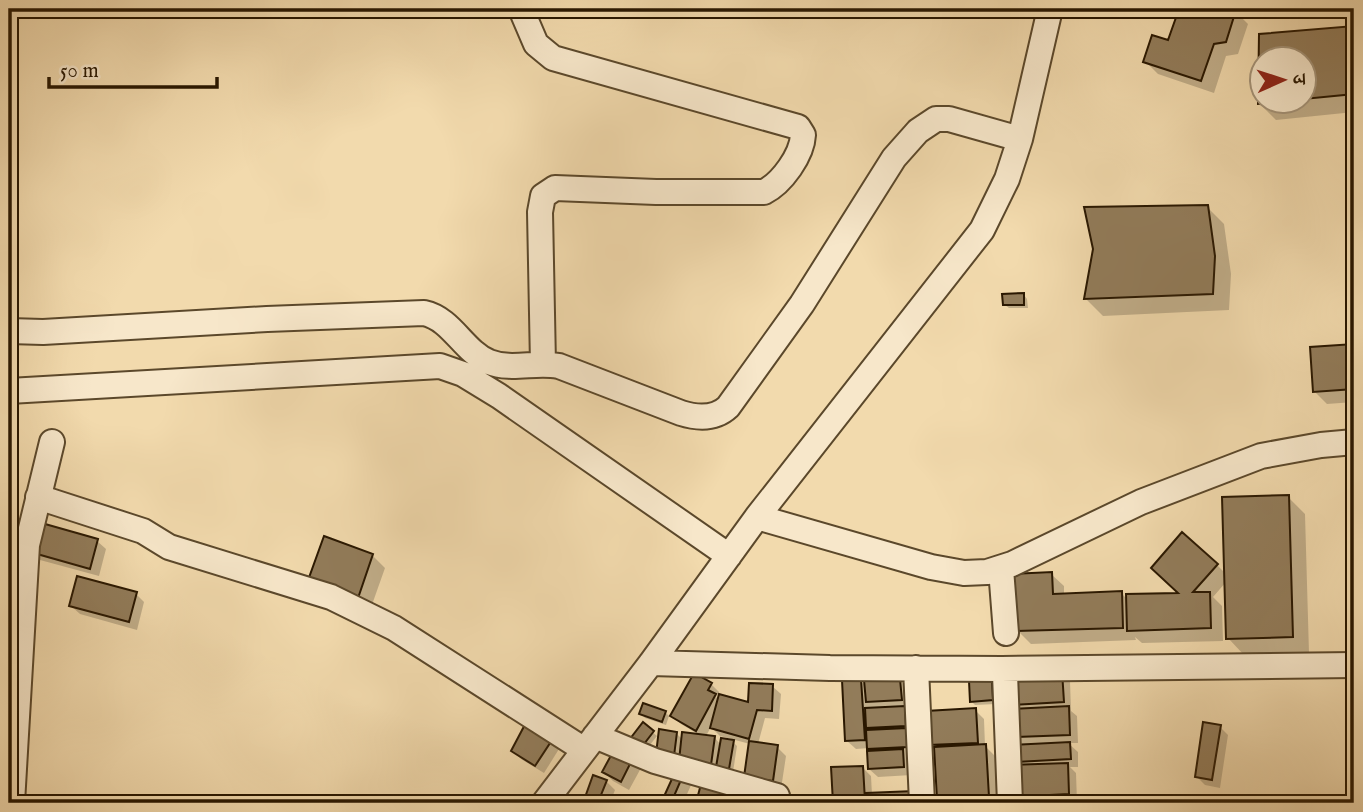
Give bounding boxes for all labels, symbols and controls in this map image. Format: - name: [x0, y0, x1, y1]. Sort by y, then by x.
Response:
- scale bar: [49, 46, 217, 90]
- north arrow: [1248, 46, 1318, 116]
- text: 50 m: [60, 58, 99, 85]
- text: उ: [1286, 72, 1310, 86]

